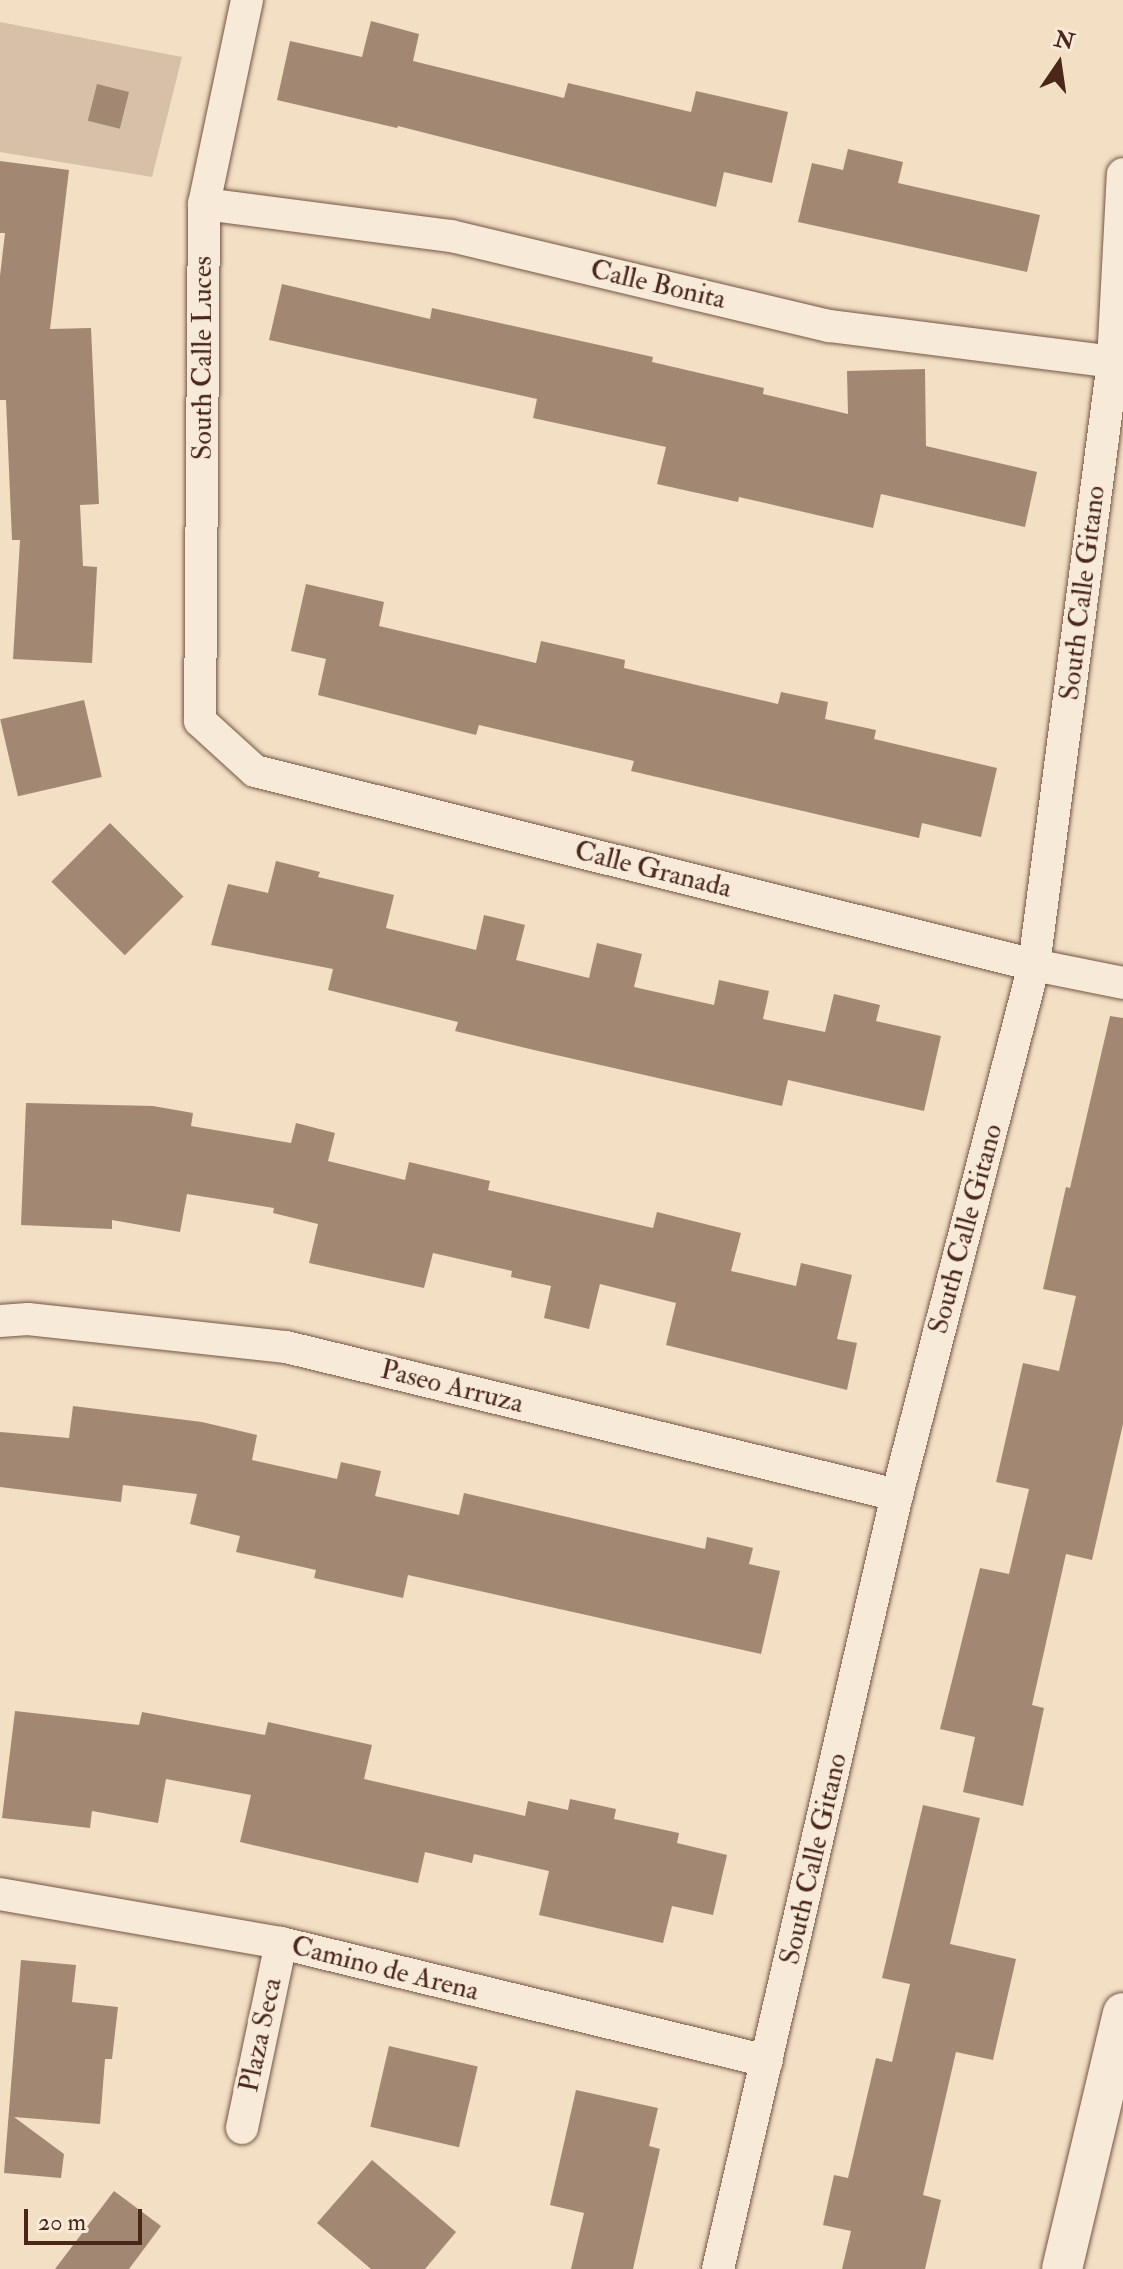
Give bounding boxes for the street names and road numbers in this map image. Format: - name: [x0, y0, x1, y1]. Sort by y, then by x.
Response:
- street label: Calle Bonita: [587, 253, 729, 317]
- street label: South Calle Luces: [186, 256, 220, 460]
- street label: South Calle Gitano: [1053, 484, 1113, 702]
- street label: Calle Granada: [571, 834, 735, 906]
- street label: South Calle Gitano: [922, 1120, 1010, 1338]
- street label: Paseo Arruza: [377, 1353, 527, 1421]
- street label: South Calle Gitano: [773, 1750, 855, 1968]
- street label: Camino de Arena: [288, 1929, 482, 2009]
- street label: Plaza Seca: [232, 1975, 290, 2095]

